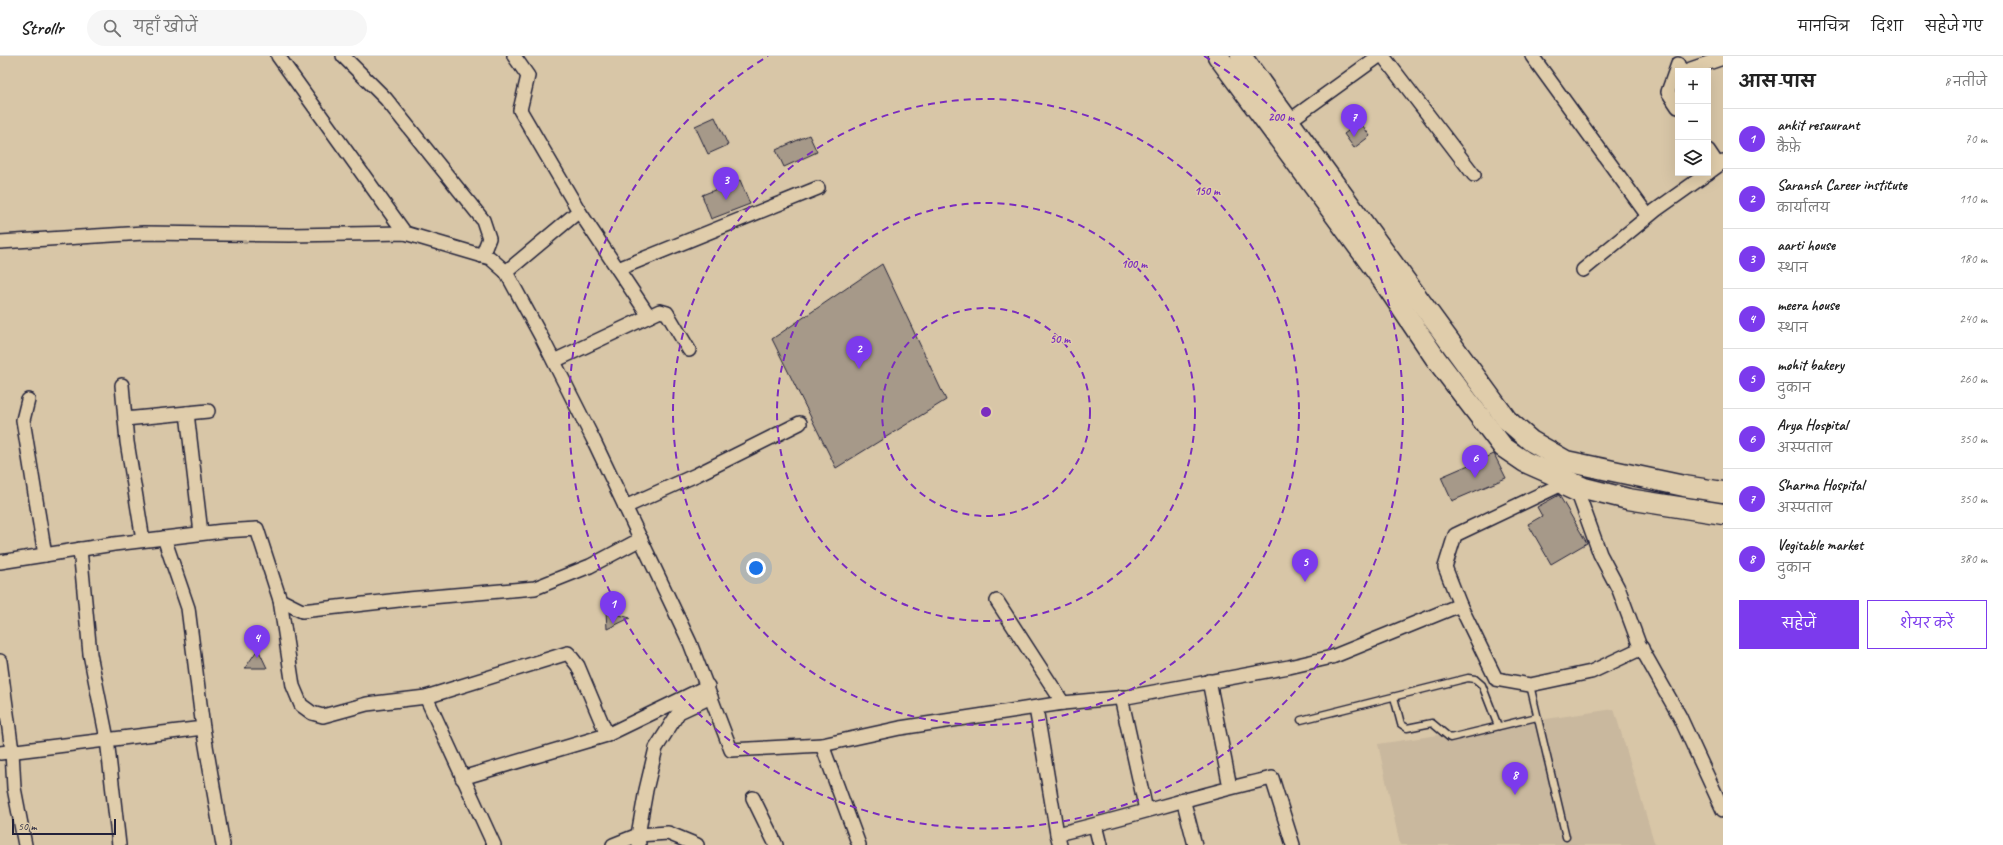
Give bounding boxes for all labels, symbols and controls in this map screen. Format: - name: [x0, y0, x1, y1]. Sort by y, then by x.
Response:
- search box: [87, 10, 367, 46]
- text: Strollr: [20, 16, 63, 40]
- icon: search: [101, 17, 123, 39]
- text: यहाँ खोजें: [133, 18, 198, 37]
- text: मानचित्र: [1798, 18, 1849, 35]
- text: दिशा: [1871, 18, 1903, 35]
- text: सहेजे गए: [1925, 18, 1983, 35]
- map controls: [1675, 68, 1711, 176]
- button: +: [1675, 68, 1711, 104]
- text: आस-पास: [1739, 71, 1815, 92]
- text: 8 नतीजे: [1944, 74, 1987, 90]
- pin: 7: [1341, 104, 1367, 137]
- button: −: [1675, 104, 1711, 140]
- text: 200 m: [1268, 109, 1295, 125]
- text: ankit resaurant: [1777, 116, 1859, 135]
- text: 1: [1749, 131, 1755, 147]
- text: 70 m: [1965, 131, 1987, 147]
- button: layers: [1675, 140, 1711, 176]
- text: कैफ़े: [1777, 140, 1801, 156]
- pin: 3: [713, 167, 739, 200]
- text: Saransh Career institute: [1777, 176, 1907, 195]
- text: 150 m: [1194, 183, 1221, 199]
- text: 2: [1749, 191, 1755, 207]
- text: 110 m: [1959, 191, 1987, 207]
- text: कार्यालय: [1777, 200, 1830, 216]
- text: aarti house: [1777, 236, 1835, 255]
- text: 3: [1749, 251, 1755, 267]
- text: 180 m: [1959, 251, 1987, 267]
- text: 100 m: [1121, 256, 1148, 272]
- text: स्थान: [1777, 260, 1808, 276]
- text: meera house: [1777, 296, 1839, 315]
- text: 4: [1749, 311, 1755, 327]
- text: 240 m: [1959, 311, 1987, 327]
- text: स्थान: [1777, 320, 1808, 336]
- text: 50 m: [1050, 331, 1071, 347]
- pin: 2: [846, 336, 872, 369]
- text: mohit bakery: [1777, 356, 1844, 375]
- text: 5: [1749, 371, 1755, 387]
- text: 260 m: [1959, 371, 1987, 387]
- text: दुकान: [1777, 380, 1811, 396]
- centre of rings: [979, 405, 993, 419]
- text: Arya Hospital: [1777, 416, 1848, 435]
- text: 6: [1749, 431, 1755, 447]
- text: 350 m: [1959, 431, 1987, 447]
- text: अस्पताल: [1777, 440, 1832, 456]
- pin: 6: [1462, 445, 1488, 478]
- text: Sharma Hospital: [1777, 476, 1864, 495]
- text: 7: [1749, 491, 1755, 507]
- text: 350 m: [1959, 491, 1987, 507]
- text: अस्पताल: [1777, 500, 1832, 516]
- text: Vegitable market: [1777, 536, 1863, 555]
- pin: 5: [1292, 549, 1318, 582]
- text: 8: [1749, 551, 1755, 567]
- text: 380 m: [1959, 551, 1987, 567]
- your location: [746, 558, 766, 578]
- text: दुकान: [1777, 560, 1811, 576]
- pin: 1: [600, 591, 626, 624]
- button: सहेजें: [1739, 600, 1859, 649]
- button: शेयर करें: [1867, 600, 1987, 649]
- pin: 4: [244, 625, 270, 658]
- pin: 8: [1502, 762, 1528, 795]
- scale bar: [12, 817, 116, 836]
- text: 50 m: [18, 819, 37, 833]

